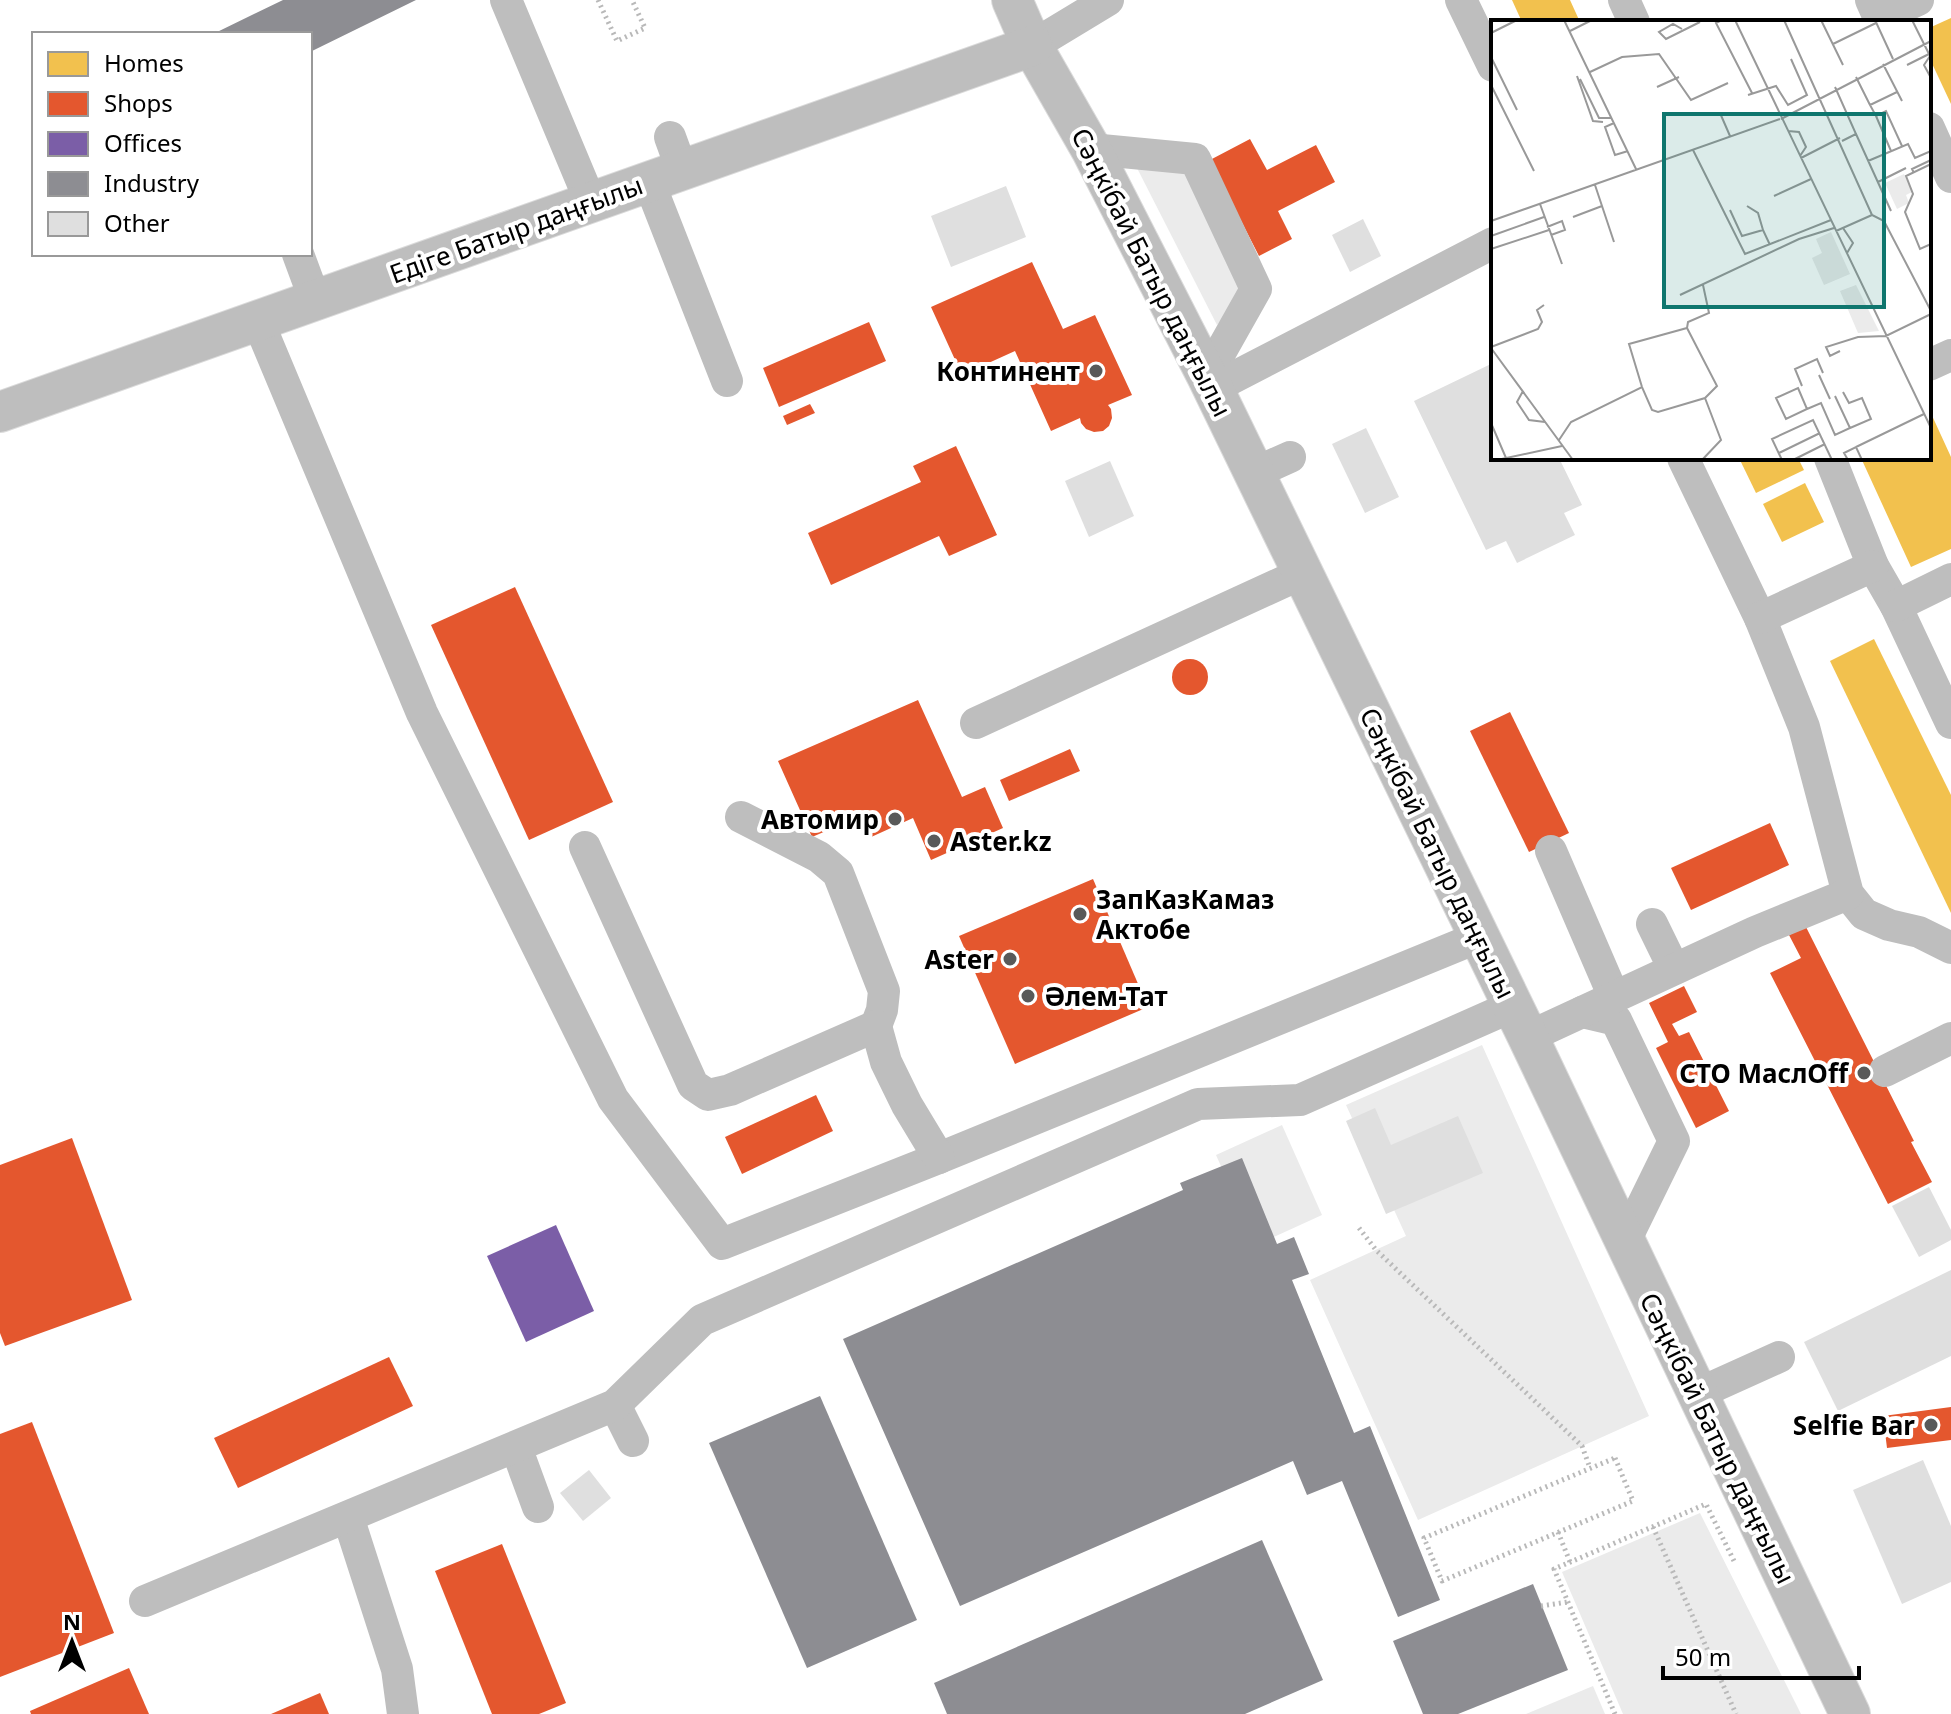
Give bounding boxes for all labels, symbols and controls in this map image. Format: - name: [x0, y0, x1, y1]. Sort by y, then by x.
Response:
- inset map: [1491, 20, 1931, 460]
- legend: [32, 32, 312, 256]
- text: Homes: [104, 46, 184, 79]
- text: Shops: [104, 86, 173, 119]
- street label: Сәңкібай Батыр даңғылы: [1063, 121, 1241, 423]
- text: Offices: [104, 126, 182, 159]
- text: Industry: [104, 166, 200, 199]
- street label: Едіге Батыр даңғылы: [384, 166, 648, 292]
- text: Other: [104, 206, 170, 239]
- place label: Континент: [936, 353, 1080, 389]
- marker: Континент: [1087, 362, 1105, 380]
- street label: Сәңкібай Батыр даңғылы: [1352, 701, 1524, 1005]
- place label: Автомир: [761, 801, 879, 837]
- marker: Автомир: [886, 810, 904, 828]
- place label: Aster.kz: [950, 823, 1052, 859]
- marker: Aster.kz: [925, 832, 943, 850]
- place label: ЗапКазКамаз Актобе: [1096, 881, 1274, 947]
- marker: ЗапКазКамаз Актобе: [1071, 905, 1089, 923]
- place label: Aster: [925, 941, 994, 977]
- marker: Aster: [1001, 950, 1019, 968]
- place label: Әлем-Тат: [1044, 978, 1168, 1014]
- marker: Әлем-Тат: [1019, 987, 1037, 1005]
- place label: СТО МаслOff: [1679, 1055, 1850, 1091]
- marker: СТО МаслOff: [1855, 1064, 1873, 1082]
- street label: Сәңкібай Батыр даңғылы: [1632, 1286, 1804, 1590]
- place label: Selfie Bar: [1793, 1407, 1915, 1443]
- marker: Selfie Bar: [1922, 1416, 1940, 1434]
- north arrow: [32, 1602, 112, 1682]
- text: N: [63, 1606, 81, 1636]
- scale bar: [1663, 1630, 1859, 1680]
- text: 50 m: [1675, 1640, 1731, 1673]

